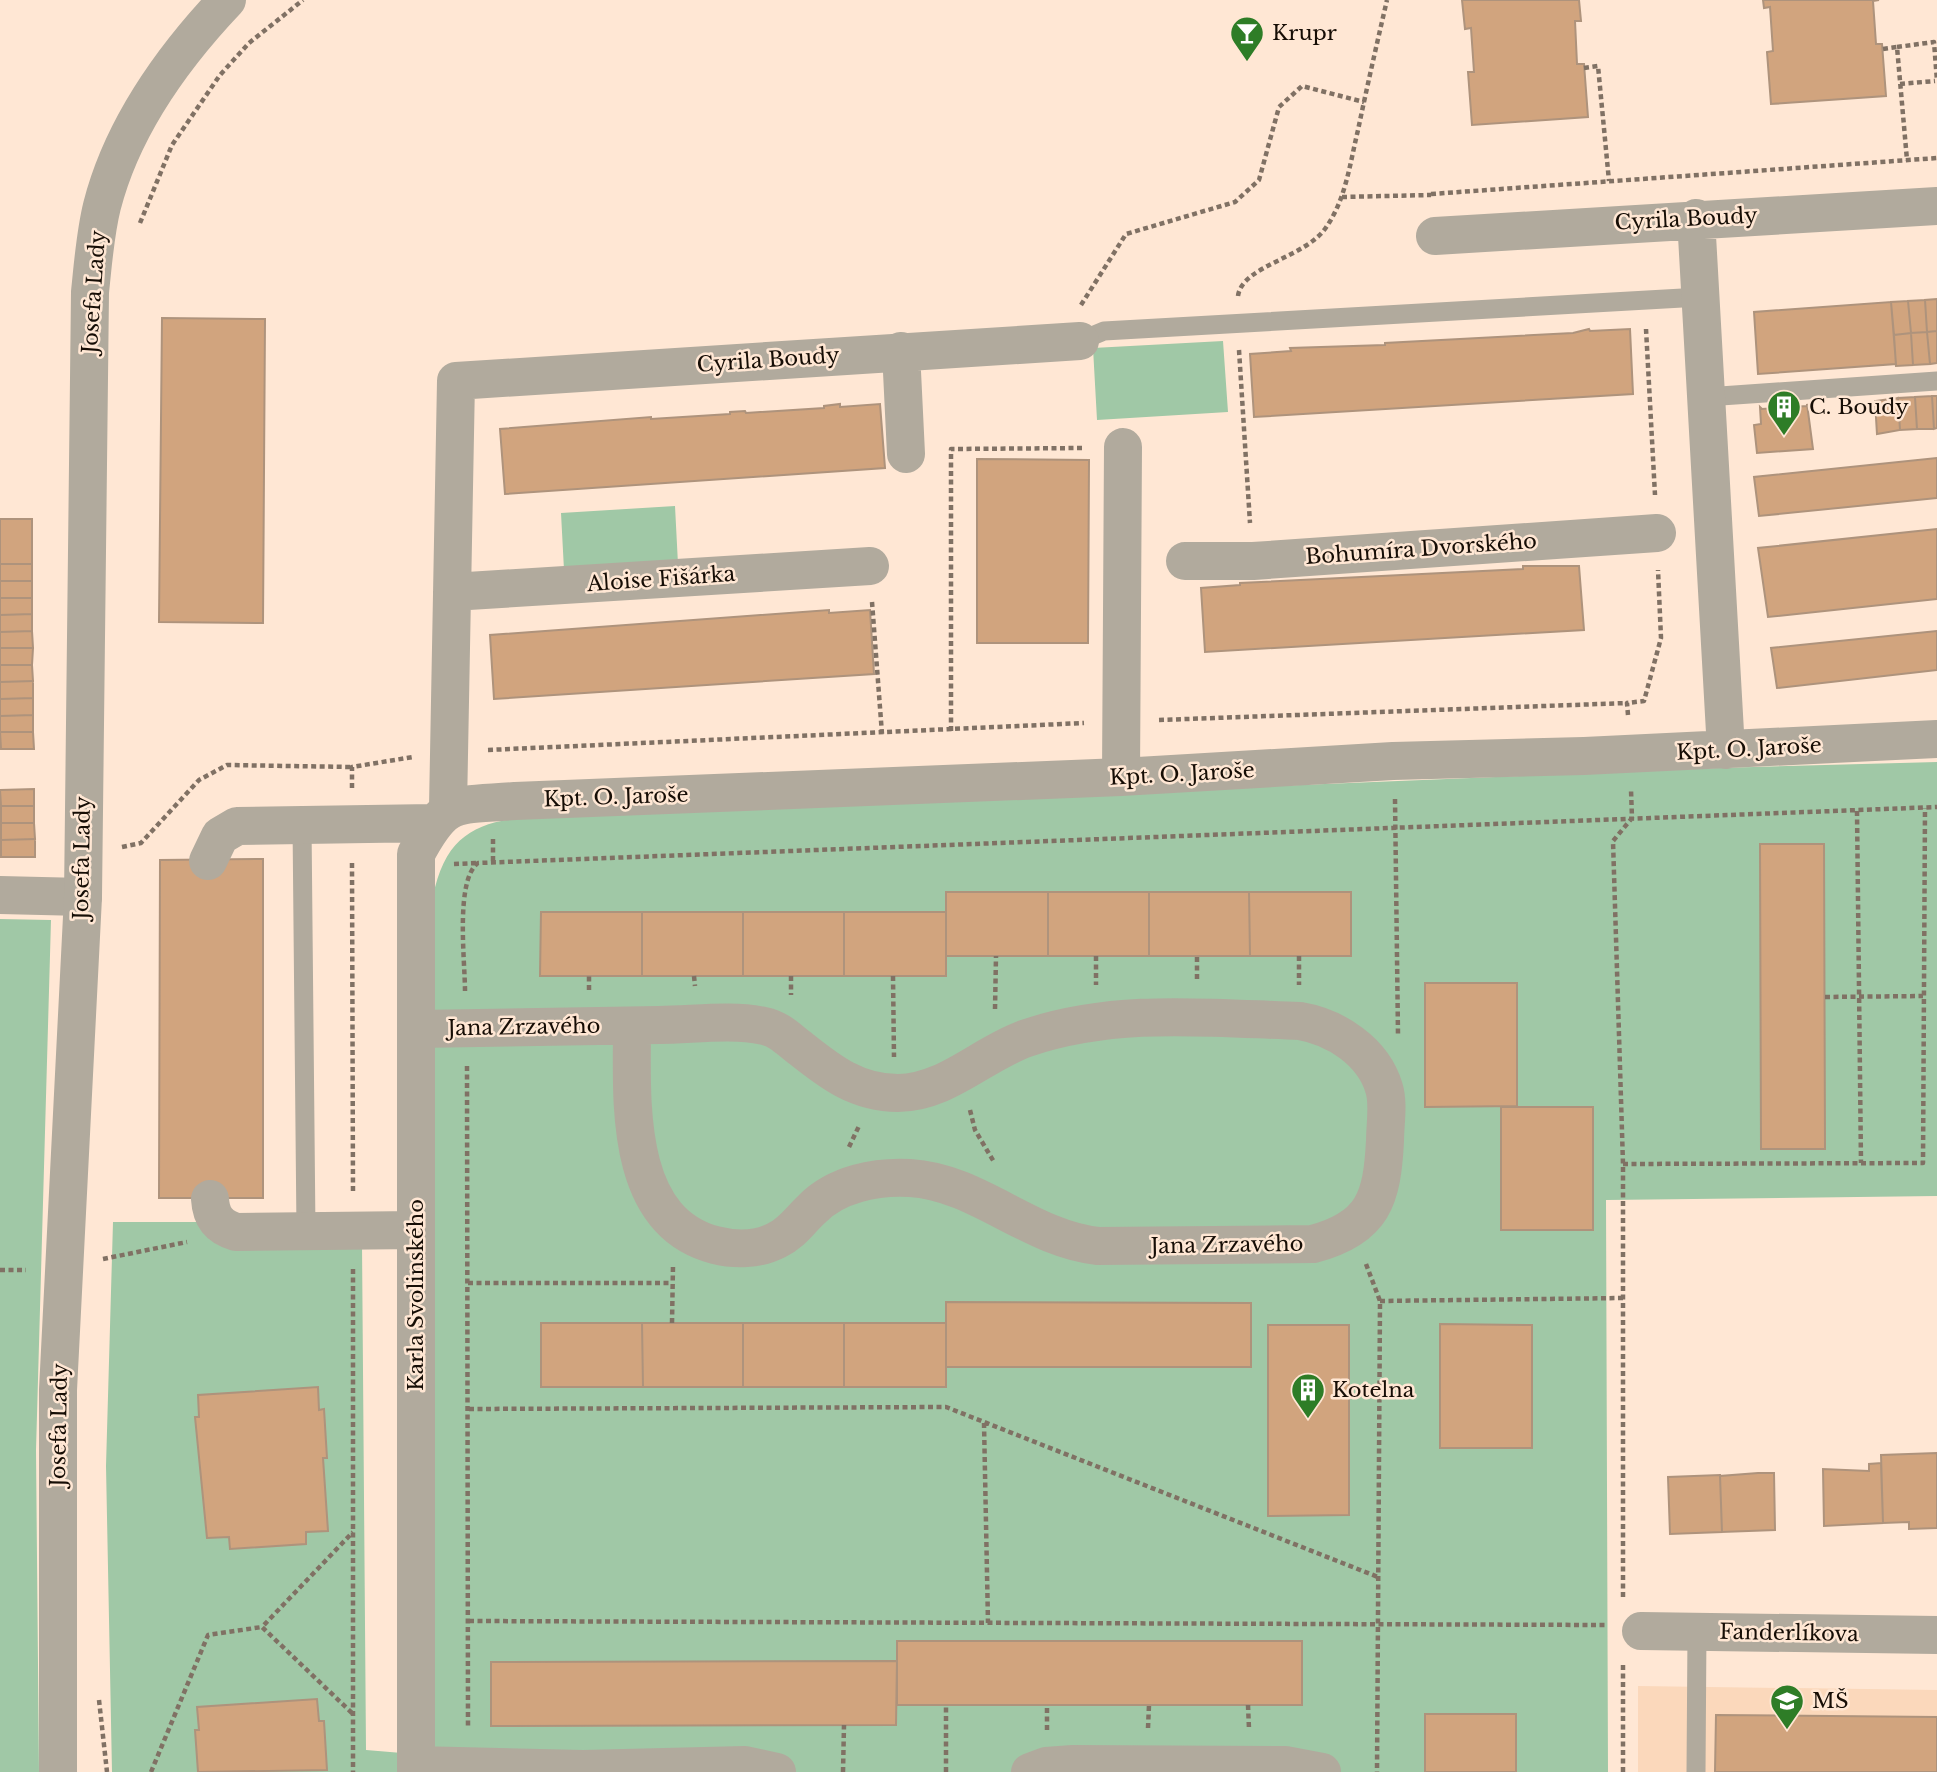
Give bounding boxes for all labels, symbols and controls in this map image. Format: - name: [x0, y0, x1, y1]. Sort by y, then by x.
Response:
- bar icon: Krupr: [1228, 14, 1266, 63]
- place label: Krupr: [1272, 20, 1337, 46]
- street label: Cyrila Boudy: [1614, 202, 1759, 236]
- street label: Josefa Lady: [77, 229, 111, 357]
- street label: Cyrila Boudy: [696, 342, 841, 378]
- building icon: C. Boudy: [1765, 388, 1803, 437]
- place label: C. Boudy: [1809, 394, 1909, 420]
- street label: Bohumíra Dvorského: [1304, 528, 1538, 570]
- street label: Aloise Fišárka: [585, 561, 736, 597]
- street label: Kpt. O. Jaroše: [1676, 732, 1822, 766]
- street label: Kpt. O. Jaroše: [1109, 757, 1255, 791]
- street label: Kpt. O. Jaroše: [543, 781, 689, 813]
- street label: Josefa Lady: [68, 795, 96, 923]
- street label: Jana Zrzavého: [444, 1013, 601, 1041]
- street label: Karla Svolinského: [403, 1199, 429, 1391]
- street label: Jana Zrzavého: [1147, 1231, 1304, 1259]
- street label: Josefa Lady: [45, 1362, 73, 1490]
- building icon: Kotelna: [1289, 1371, 1327, 1420]
- place label: Kotelna: [1332, 1377, 1415, 1403]
- street label: Fanderlíkova: [1719, 1619, 1859, 1647]
- school or university icon: MŠ: [1768, 1682, 1806, 1731]
- place label: MŠ: [1812, 1688, 1848, 1714]

